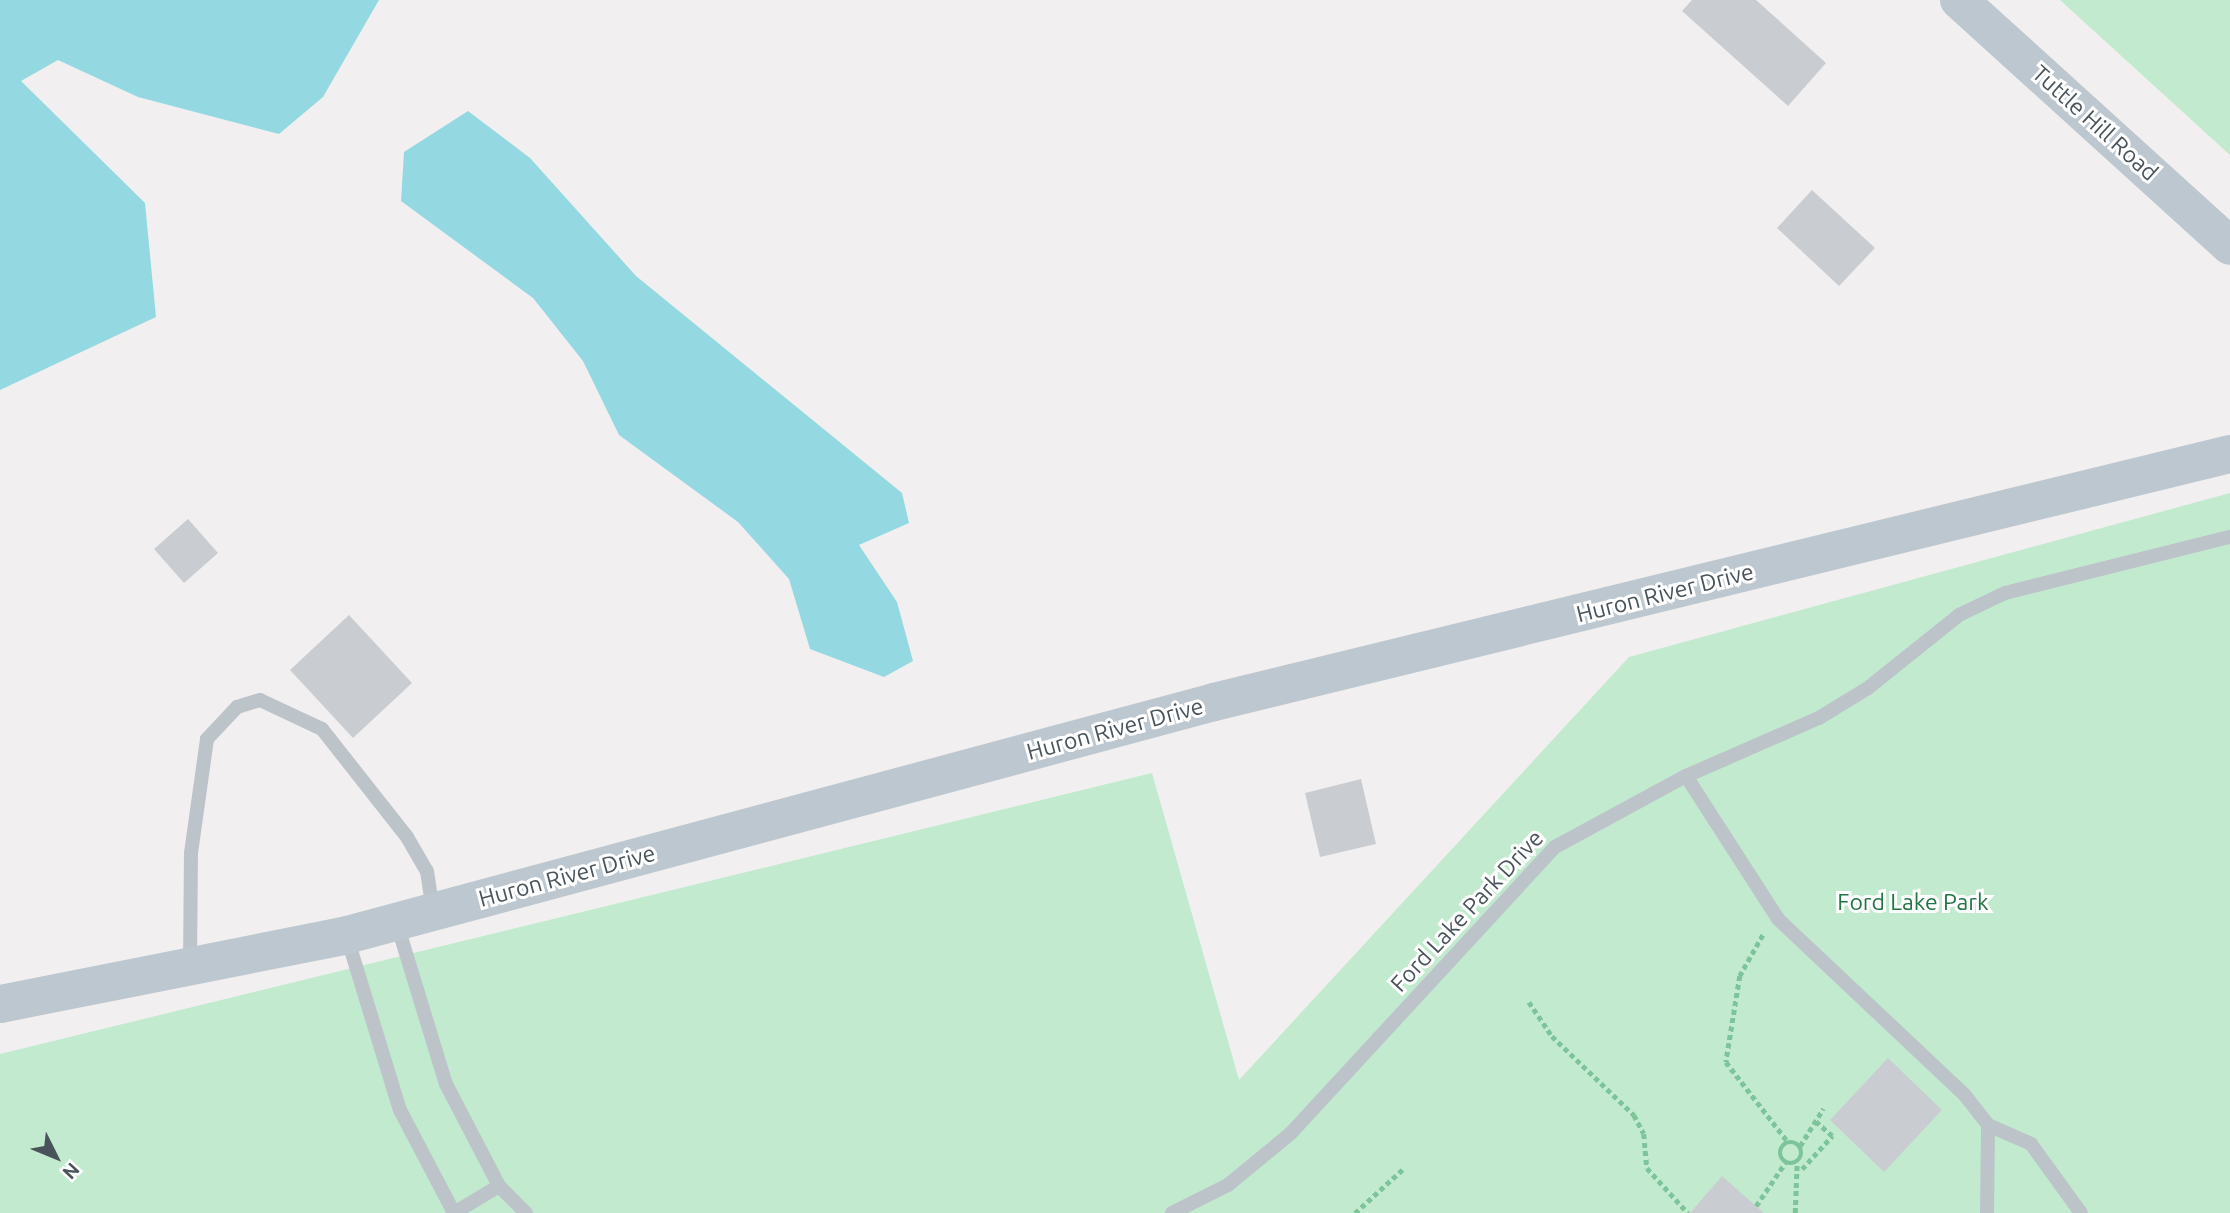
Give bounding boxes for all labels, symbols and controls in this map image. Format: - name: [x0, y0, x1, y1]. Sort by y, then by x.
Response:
- street label: Tuttle Hill Road: [2027, 59, 2163, 187]
- street label: Huron River Drive: [1573, 558, 1757, 628]
- street label: Huron River Drive: [1024, 692, 1206, 766]
- street label: Ford Lake Park Drive: [1385, 824, 1549, 998]
- street label: Huron River Drive: [476, 839, 658, 913]
- park label: Ford Lake Park: [1837, 888, 1989, 916]
- north arrow: [21, 1122, 91, 1192]
- text: N: [58, 1159, 84, 1184]

